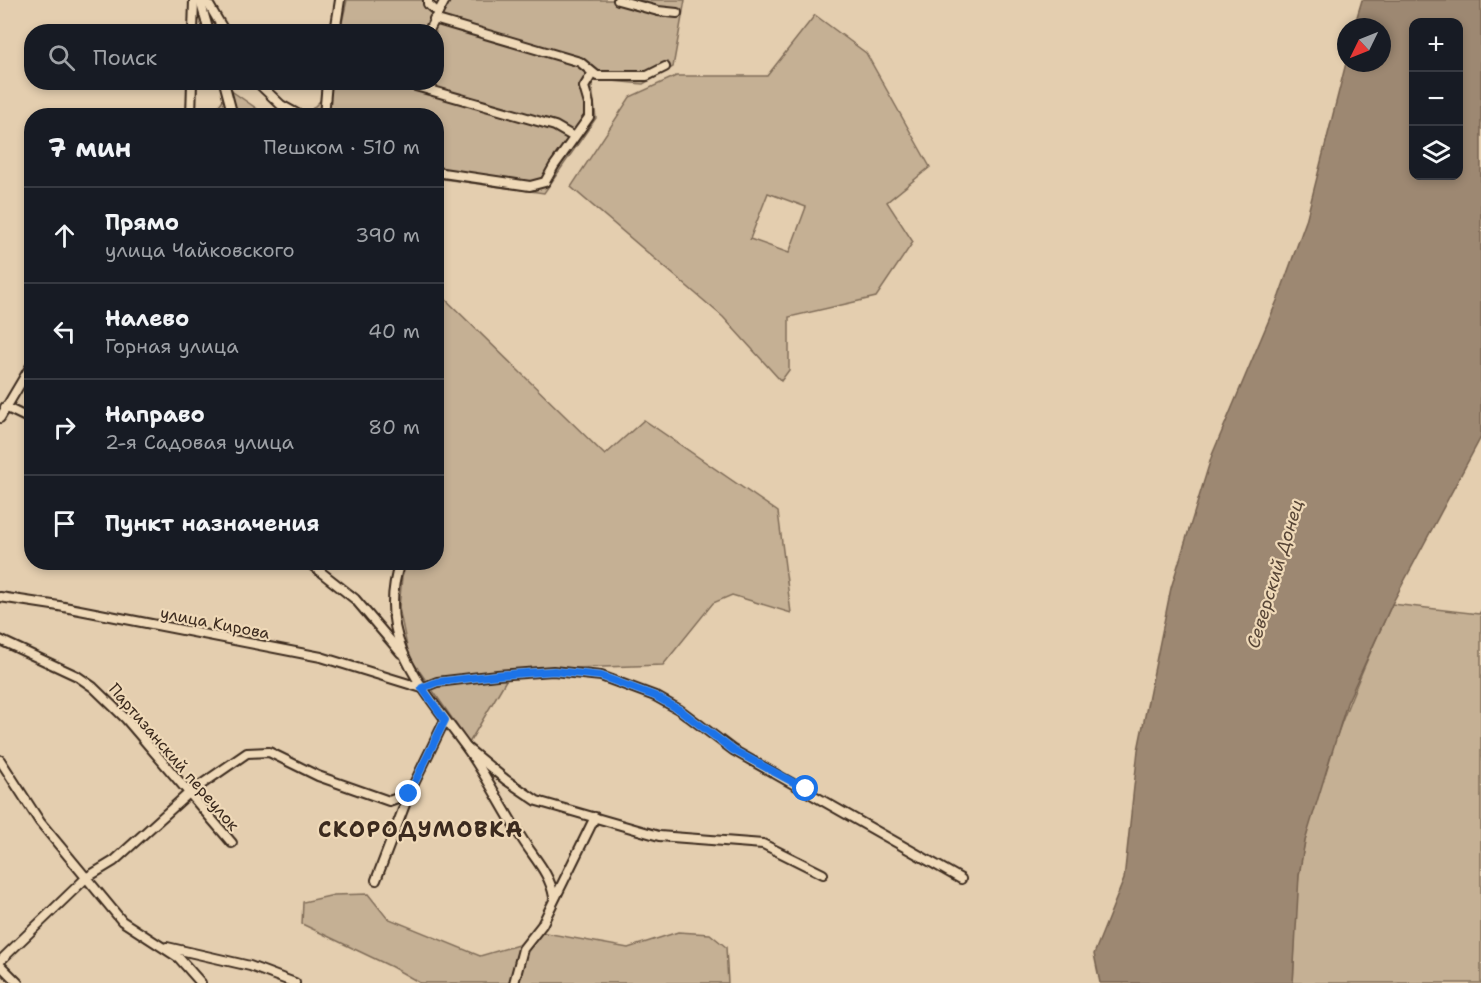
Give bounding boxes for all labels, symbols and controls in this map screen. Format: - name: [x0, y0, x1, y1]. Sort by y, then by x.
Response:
- north arrow: [1337, 18, 1391, 72]
- map controls: [1409, 18, 1463, 180]
- button: +: [1409, 18, 1463, 72]
- search box: [24, 24, 444, 90]
- icon: search: [45, 41, 78, 74]
- text: Поиск: [93, 43, 157, 72]
- button: −: [1409, 72, 1463, 126]
- button: layers: [1409, 126, 1463, 180]
- text: 7 мин: [48, 130, 131, 165]
- text: Пешком · 510 m: [264, 134, 420, 160]
- text: Прямо: [105, 208, 179, 237]
- icon: ahead: [48, 219, 81, 252]
- text: 390 m: [355, 222, 420, 248]
- text: улица Чайковского: [105, 237, 295, 263]
- text: Налево: [105, 304, 189, 333]
- icon: left: [48, 315, 81, 348]
- text: 40 m: [368, 318, 420, 344]
- text: Горная улица: [105, 333, 239, 359]
- text: Направо: [105, 400, 205, 429]
- icon: right: [48, 411, 81, 444]
- text: 80 m: [368, 414, 420, 440]
- text: 2-я Садовая улица: [105, 429, 294, 455]
- water label: Северский Донец: [1241, 497, 1309, 651]
- icon: arrive: [48, 507, 81, 540]
- text: Пункт назначения: [105, 509, 319, 538]
- street label: улица Кирова: [158, 602, 272, 644]
- street label: Партизанский переулок: [104, 679, 244, 836]
- route start: [792, 775, 818, 801]
- route end: [395, 780, 421, 806]
- district label: СКОРОДУМОВКА: [318, 815, 524, 844]

